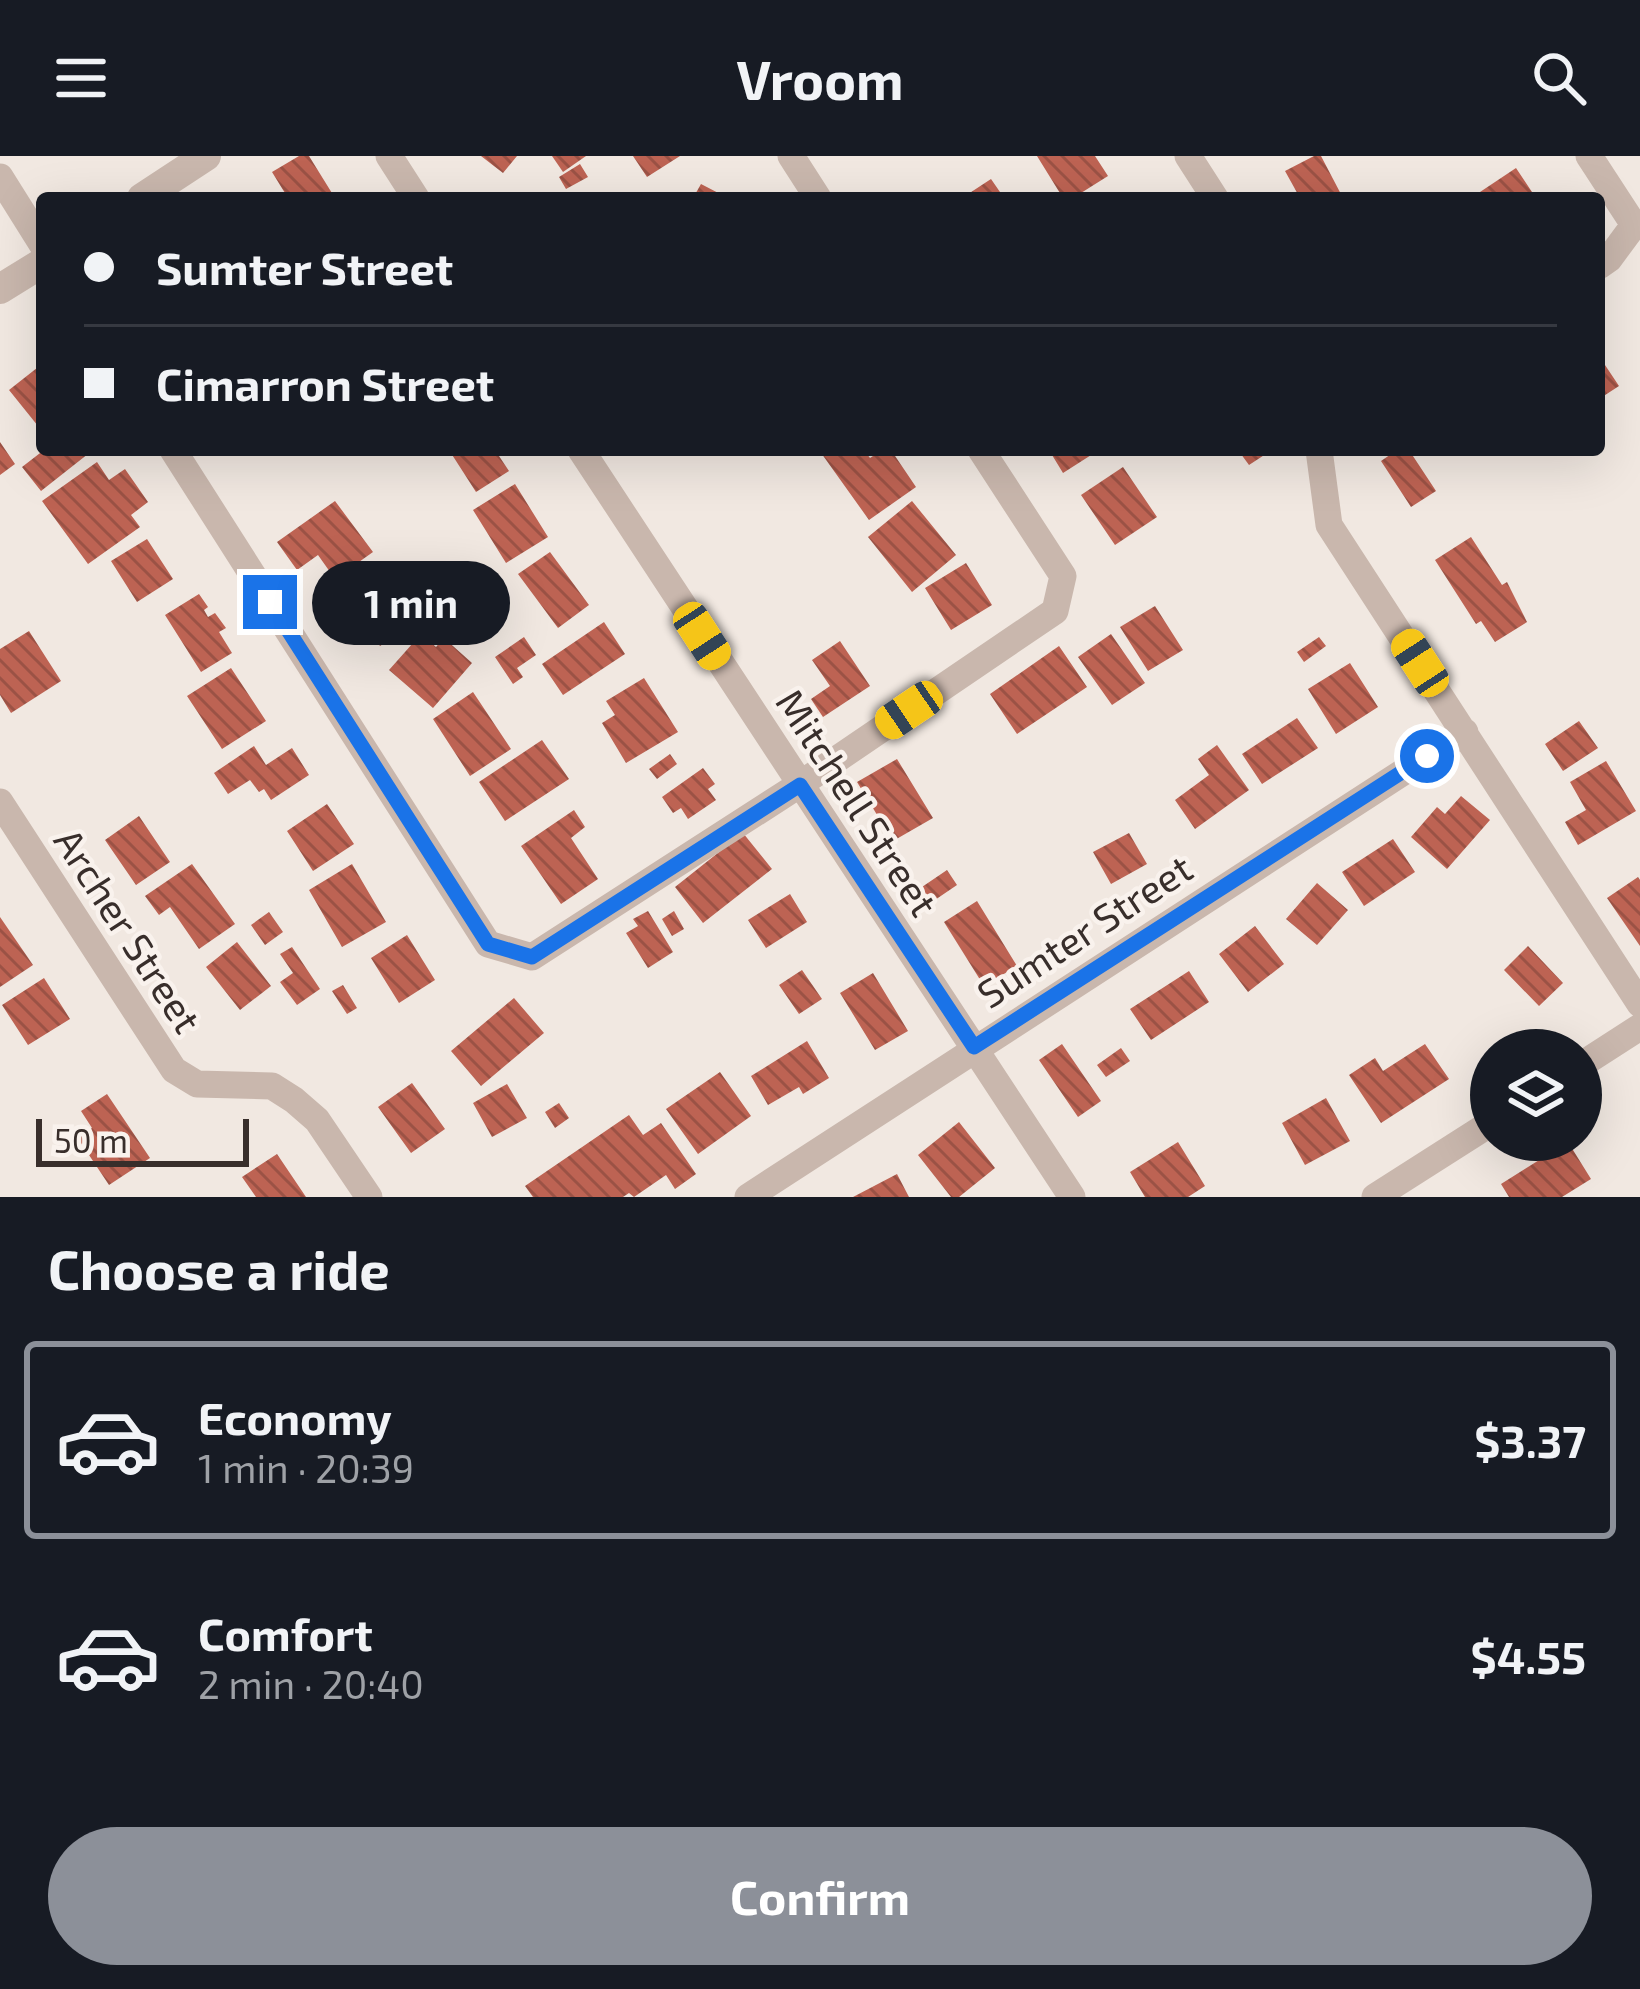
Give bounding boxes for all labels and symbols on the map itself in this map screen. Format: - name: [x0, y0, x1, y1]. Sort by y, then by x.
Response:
- callout: 1 min: [312, 560, 510, 644]
- route end: [243, 575, 297, 629]
- car: [667, 596, 737, 676]
- car: [1385, 623, 1455, 703]
- car: [869, 675, 949, 745]
- street label: Mitchell Street: [767, 680, 949, 924]
- route start: [1400, 729, 1454, 783]
- street label: Archer Street: [46, 819, 212, 1041]
- street label: Sumter Street: [968, 843, 1200, 1017]
- scale bar: [36, 1113, 249, 1166]

